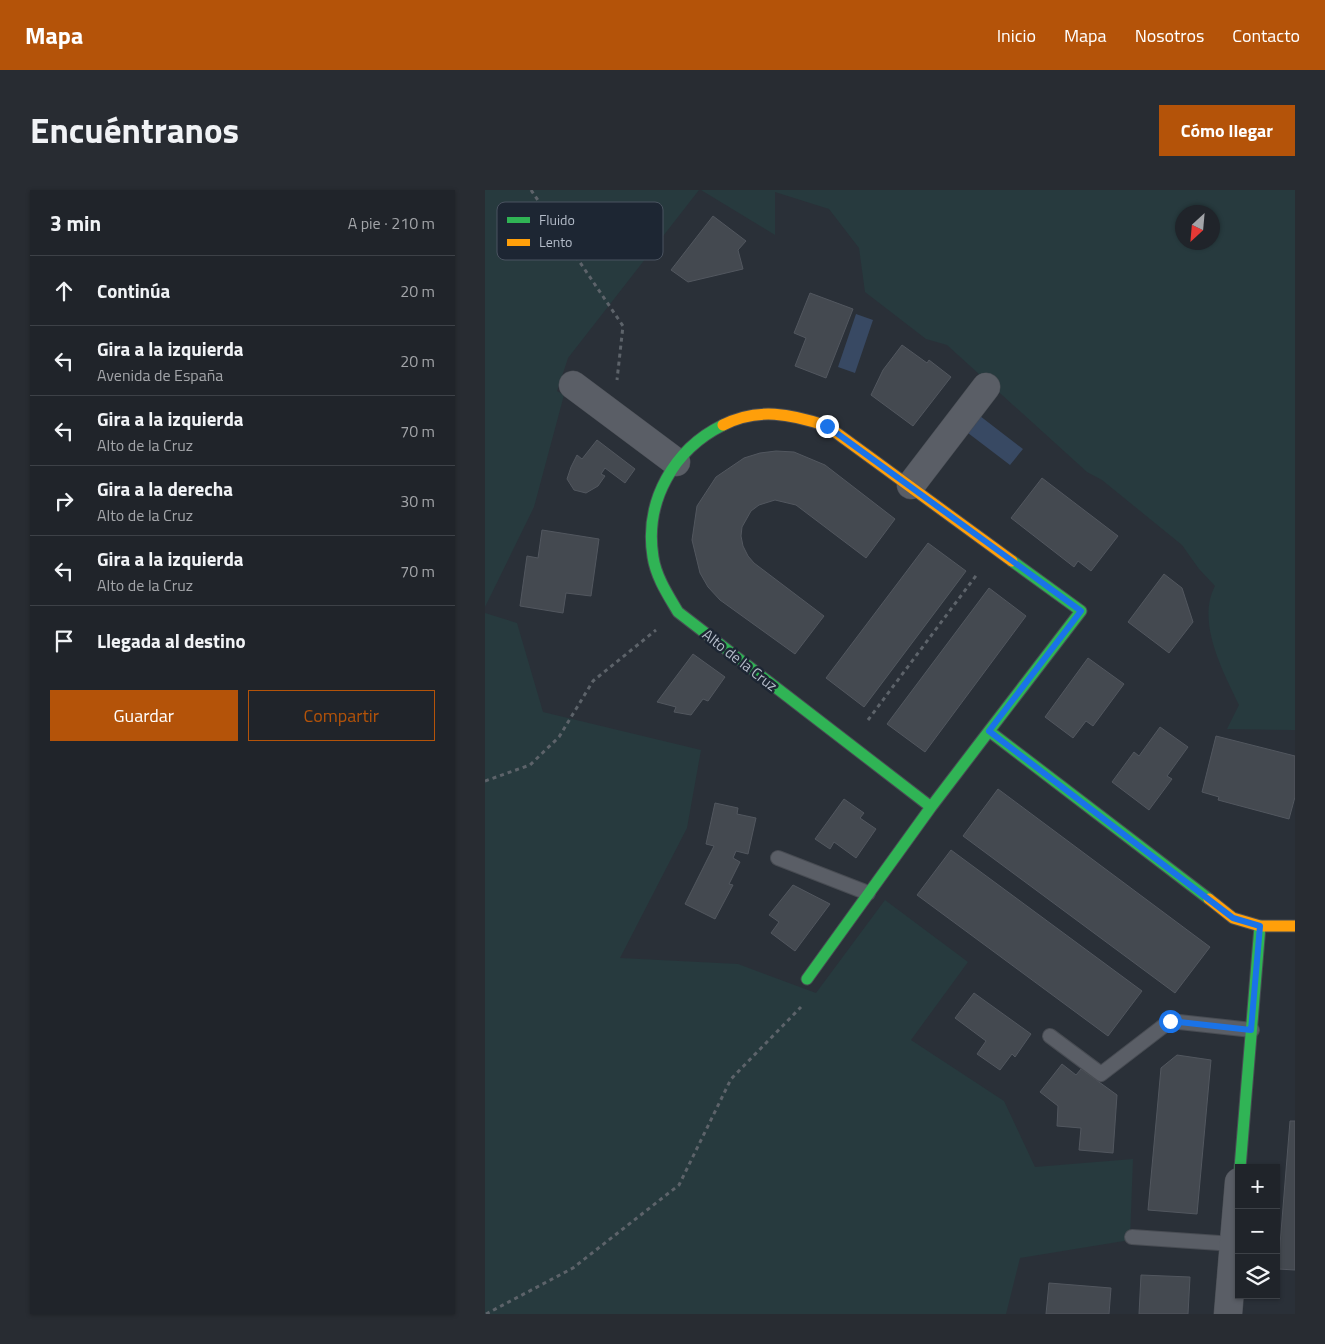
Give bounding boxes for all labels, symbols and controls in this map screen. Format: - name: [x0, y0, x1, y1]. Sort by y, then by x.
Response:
- text: Mapa: [25, 17, 83, 53]
- text: Inicio: [997, 22, 1036, 49]
- text: Mapa: [1064, 22, 1107, 49]
- text: Nosotros: [1135, 22, 1204, 49]
- text: Contacto: [1232, 22, 1300, 49]
- text: Encuéntranos: [30, 103, 239, 157]
- button: Cómo llegar: [1159, 105, 1295, 156]
- legend: [497, 202, 663, 260]
- north arrow: [1175, 205, 1220, 250]
- text: 3 min: [50, 207, 101, 239]
- text: Fluido: [539, 209, 575, 230]
- text: A pie · 210 m: [348, 211, 435, 235]
- text: Lento: [539, 231, 573, 252]
- text: Continúa: [97, 276, 170, 305]
- icon: ahead: [50, 277, 78, 305]
- text: 20 m: [400, 279, 435, 303]
- text: Gira a la izquierda: [97, 334, 244, 363]
- icon: left: [50, 347, 78, 375]
- text: 20 m: [400, 349, 435, 373]
- text: Avenida de España: [97, 363, 223, 387]
- text: Gira a la izquierda: [97, 404, 244, 433]
- route end: [816, 415, 839, 438]
- icon: left: [50, 417, 78, 445]
- text: 70 m: [400, 419, 435, 443]
- text: Alto de la Cruz: [97, 433, 193, 457]
- text: Gira a la derecha: [97, 474, 233, 503]
- icon: right: [50, 487, 78, 515]
- text: 30 m: [400, 489, 435, 513]
- text: Alto de la Cruz: [97, 503, 193, 527]
- text: Gira a la izquierda: [97, 544, 244, 573]
- icon: left: [50, 557, 78, 585]
- text: 70 m: [400, 559, 435, 583]
- text: Alto de la Cruz: [97, 573, 193, 597]
- street label: Alto de la Cruz: [697, 623, 783, 697]
- text: Llegada al destino: [97, 626, 246, 655]
- icon: arrive: [50, 627, 78, 655]
- button: Guardar: [50, 690, 238, 741]
- button: Compartir: [248, 690, 435, 741]
- route start: [1159, 1010, 1182, 1033]
- map controls: [1235, 1164, 1280, 1299]
- button: +: [1235, 1164, 1280, 1209]
- button: −: [1235, 1209, 1280, 1254]
- button: layers: [1235, 1254, 1280, 1299]

